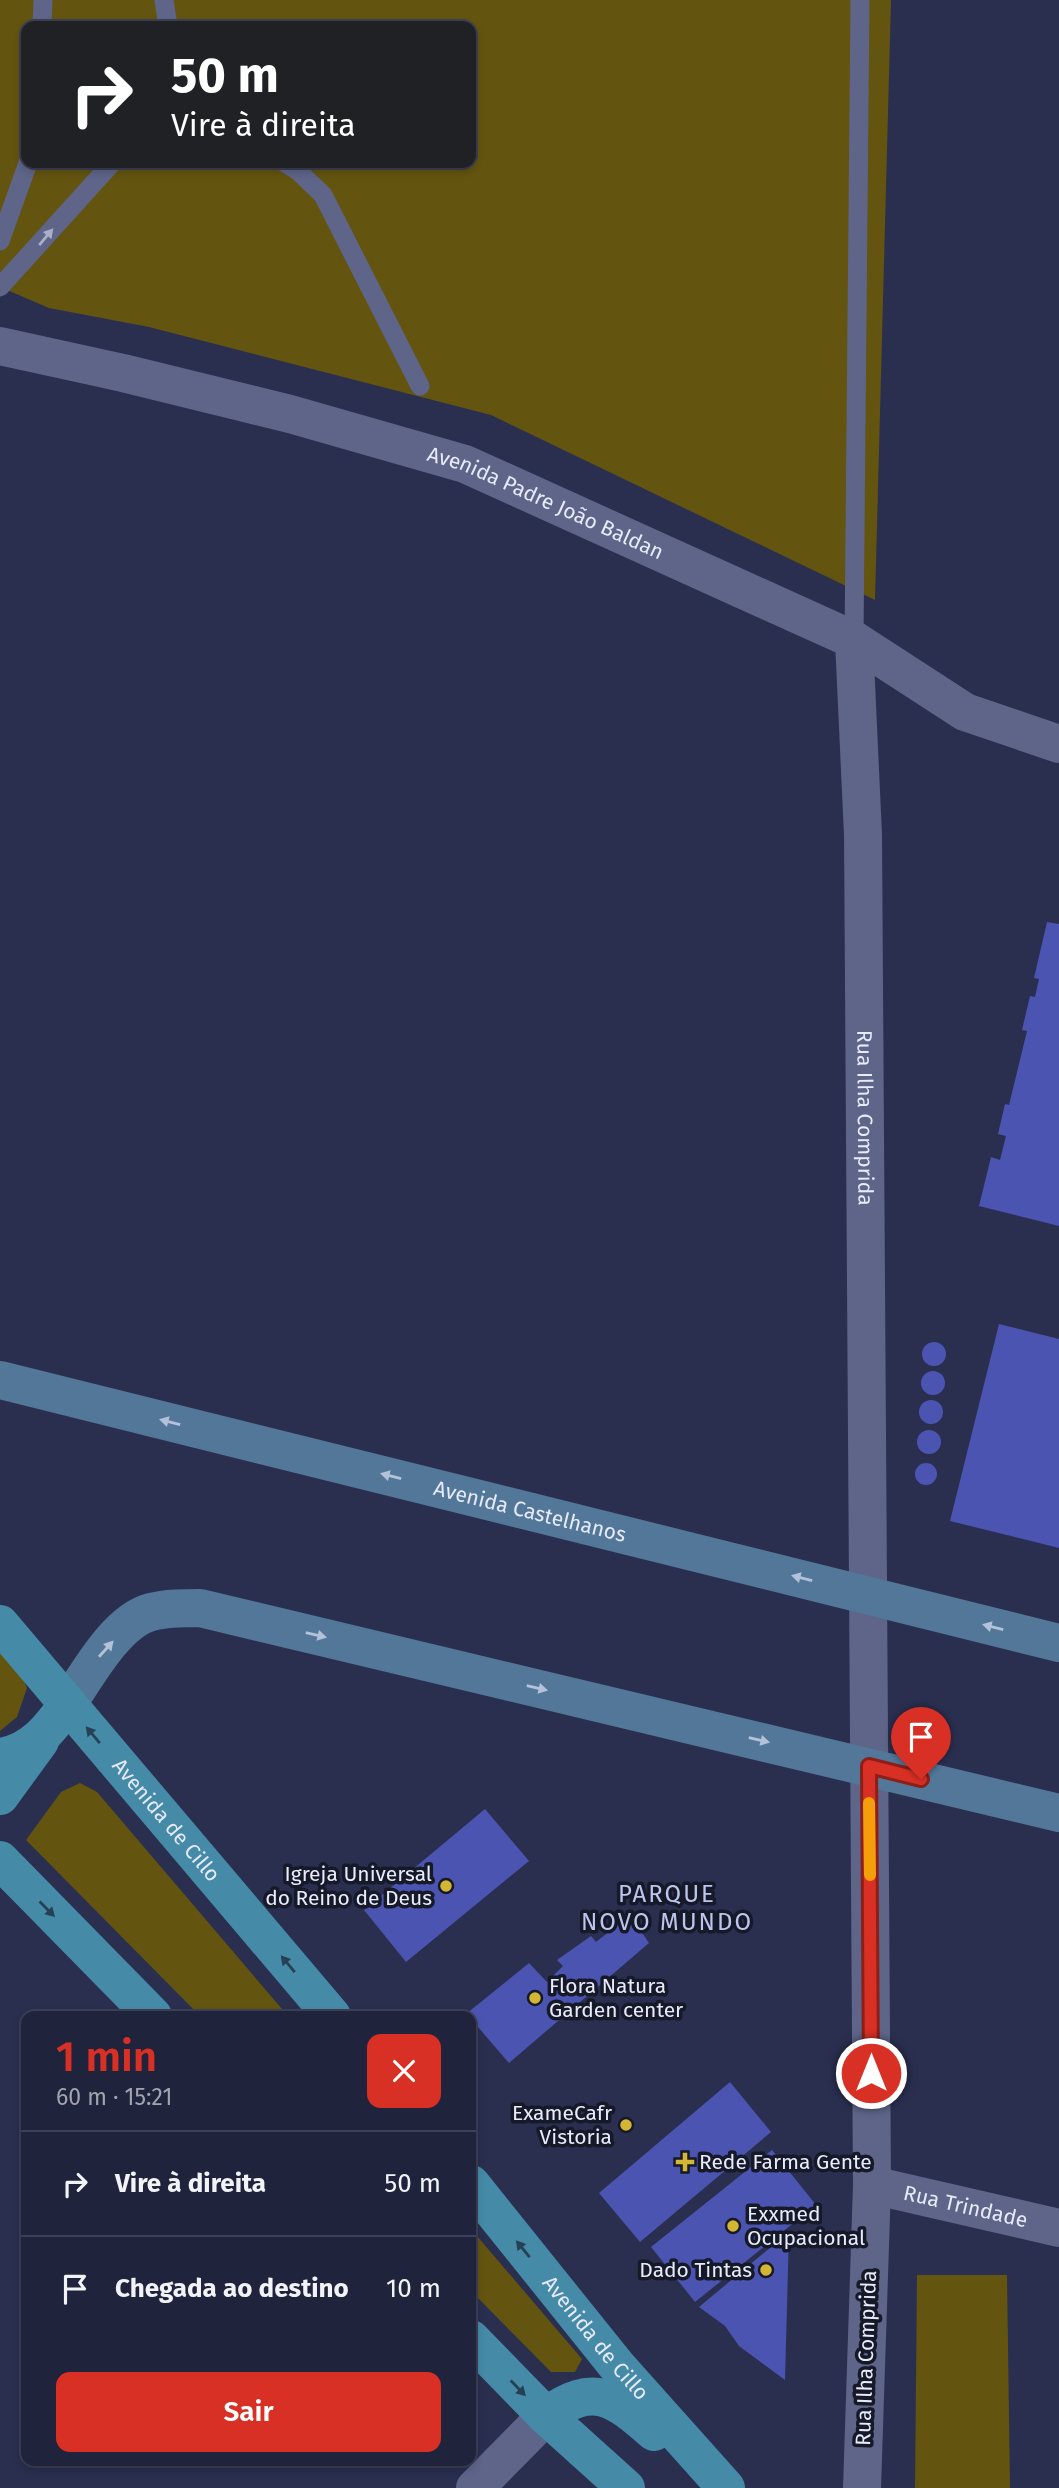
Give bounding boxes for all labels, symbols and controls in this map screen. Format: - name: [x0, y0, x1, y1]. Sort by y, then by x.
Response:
- text: 50 m: [171, 46, 279, 105]
- icon: right: [56, 49, 147, 140]
- text: Vire à direita: [171, 106, 356, 144]
- one-way arrow: [38, 228, 53, 245]
- street label: Avenida Padre João Baldan: [424, 441, 668, 565]
- street label: Rua Ilha Comprida: [851, 1030, 878, 1206]
- one-way arrow: [159, 1416, 181, 1427]
- one-way arrow: [380, 1470, 402, 1481]
- street label: Avenida Castelhanos: [431, 1475, 629, 1548]
- one-way arrow: [791, 1572, 813, 1583]
- one-way arrow: [982, 1621, 1004, 1632]
- one-way arrow: [305, 1630, 327, 1641]
- one-way arrow: [98, 1640, 114, 1658]
- one-way arrow: [527, 1682, 549, 1693]
- pin: [891, 1707, 951, 1779]
- icon: arrive: [902, 1718, 940, 1756]
- one-way arrow: [85, 1726, 101, 1744]
- one-way arrow: [748, 1735, 770, 1746]
- street label: Avenida de Cillo: [107, 1753, 226, 1887]
- place label: Igreja Universal do Reino de Deus: [265, 1861, 432, 1911]
- marker: Igreja Universal do Reino de Deus: [438, 1878, 454, 1894]
- district label: PARQUE NOVO MUNDO: [581, 1880, 753, 1936]
- one-way arrow: [39, 1900, 55, 1917]
- one-way arrow: [280, 1955, 296, 1973]
- place label: Flora Natura Garden center: [549, 1973, 683, 2023]
- marker: Flora Natura Garden center: [527, 1990, 543, 2006]
- text: 1 min: [56, 2032, 157, 2082]
- button: close: [367, 2034, 441, 2108]
- position arrow: [834, 2036, 908, 2110]
- text: 60 m · 15:21: [56, 2083, 172, 2111]
- place label: ExameCafr Vistoria: [512, 2100, 612, 2150]
- marker: ExameCafr Vistoria: [618, 2117, 634, 2133]
- place label: Rede Farma Gente: [699, 2149, 872, 2175]
- marker: Rede Farma Gente: [677, 2154, 693, 2170]
- icon: right: [56, 2165, 94, 2203]
- text: Vire à direita: [115, 2168, 266, 2199]
- text: 50 m: [384, 2168, 441, 2199]
- street label: Rua Trindade: [901, 2180, 1030, 2233]
- place label: Exxmed Ocupacional: [747, 2201, 865, 2251]
- marker: Exxmed Ocupacional: [725, 2218, 741, 2234]
- one-way arrow: [516, 2241, 531, 2259]
- place label: Dado Tintas: [639, 2257, 752, 2283]
- marker: Dado Tintas: [758, 2262, 774, 2278]
- icon: arrive: [56, 2270, 94, 2308]
- street label: Avenida de Cillo: [537, 2270, 654, 2406]
- street label: Rua Ilha Comprida: [850, 2270, 882, 2446]
- text: Chegada ao destino: [115, 2273, 349, 2304]
- text: 10 m: [386, 2273, 441, 2304]
- button: Sair: [56, 2372, 441, 2452]
- one-way arrow: [510, 2379, 526, 2396]

